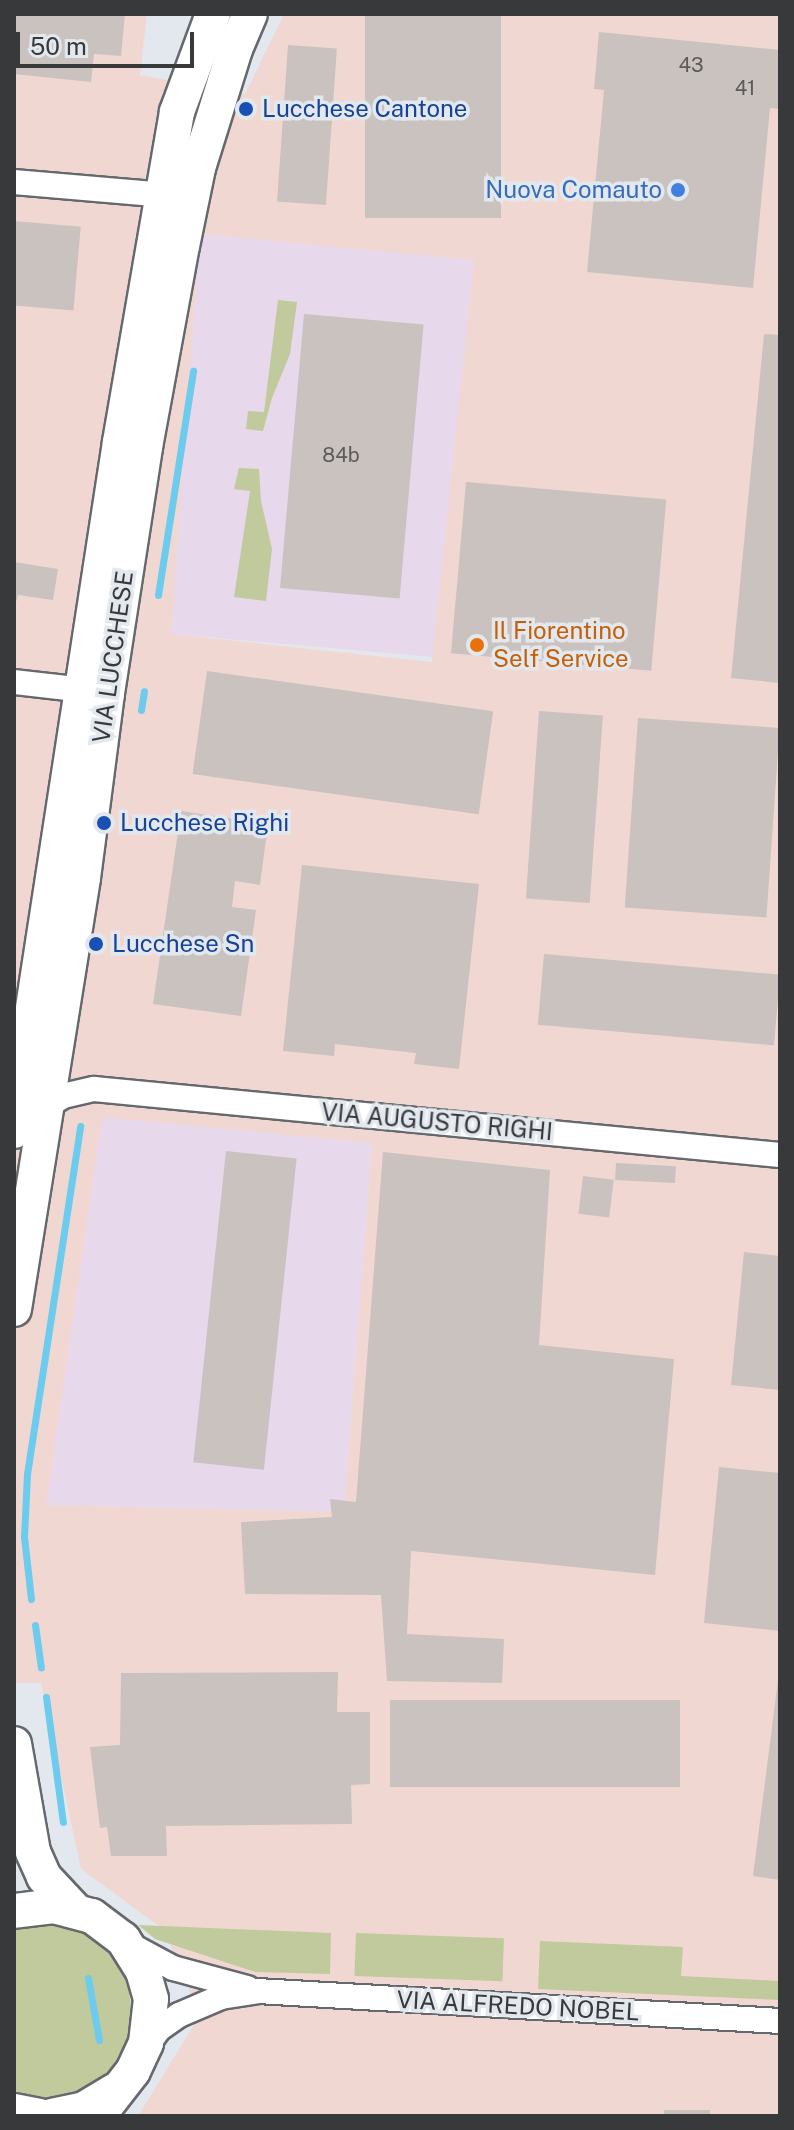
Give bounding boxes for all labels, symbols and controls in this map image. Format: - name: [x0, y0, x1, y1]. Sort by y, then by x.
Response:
- scale bar: [20, 16, 198, 66]
- text: 50 m: [30, 32, 87, 60]
- house number: 43: [678, 53, 704, 77]
- house number: 41: [735, 76, 755, 100]
- place label: Lucchese Cantone: [262, 95, 468, 123]
- marker: Lucchese Cantone: [237, 100, 255, 118]
- place label: Nuova Comauto: [485, 176, 662, 204]
- marker: Nuova Comauto: [669, 181, 687, 199]
- house number: 84b: [322, 443, 360, 467]
- street label: VIA LUCCHESE: [87, 569, 139, 745]
- place label: Il Fiorentino Self Service: [493, 617, 629, 673]
- marker: Il Fiorentino Self Service: [468, 636, 486, 654]
- place label: Lucchese Righi: [120, 809, 289, 837]
- marker: Lucchese Righi: [95, 814, 113, 832]
- place label: Lucchese Sn: [112, 930, 255, 958]
- marker: Lucchese Sn: [87, 935, 105, 953]
- street label: VIA AUGUSTO RIGHI: [320, 1098, 554, 1146]
- street label: VIA ALFREDO NOBEL: [396, 1985, 640, 2027]

